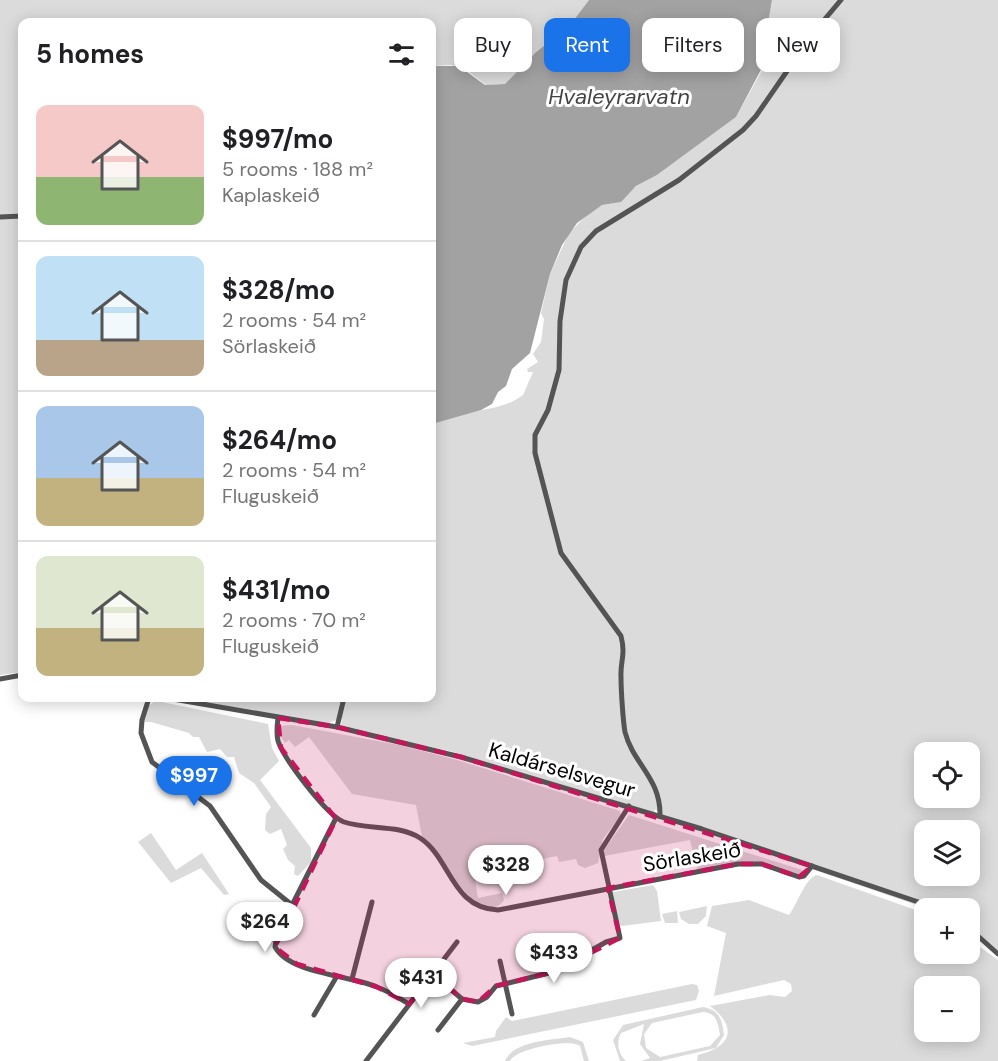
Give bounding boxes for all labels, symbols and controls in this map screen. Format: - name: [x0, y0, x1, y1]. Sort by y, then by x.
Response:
- chip: Buy: [454, 18, 532, 72]
- chip: Rent: [544, 18, 630, 72]
- chip: Filters: [642, 18, 744, 72]
- chip: New: [756, 18, 840, 72]
- text: 5 homes: [36, 37, 144, 71]
- icon: filters: [385, 38, 418, 71]
- water label: Hvaleyrarvatn: [548, 82, 690, 111]
- text: $997/mo: [222, 122, 333, 156]
- icon: home: [84, 129, 156, 201]
- text: 5 rooms · 188 m²: [222, 156, 373, 182]
- text: Kaplaskeið: [222, 182, 320, 208]
- text: $328/mo: [222, 273, 335, 307]
- icon: home: [84, 280, 156, 352]
- text: 2 rooms · 54 m²: [222, 307, 366, 333]
- text: Sörlaskeið: [222, 333, 316, 359]
- text: $264/mo: [222, 423, 337, 457]
- icon: home: [84, 430, 156, 502]
- text: 2 rooms · 54 m²: [222, 457, 366, 483]
- text: Fluguskeið: [222, 483, 319, 509]
- text: $431/mo: [222, 573, 331, 607]
- icon: home: [84, 580, 156, 652]
- text: 2 rooms · 70 m²: [222, 607, 366, 633]
- text: Fluguskeið: [222, 633, 319, 659]
- street label: Kaldárselsvegur: [485, 736, 639, 804]
- map controls: [914, 742, 980, 1042]
- button: locate: [914, 742, 980, 808]
- pin: $997: [158, 756, 230, 807]
- text: $997: [170, 762, 218, 788]
- button: layers: [914, 820, 980, 886]
- street label: Sörlaskeið: [641, 835, 743, 879]
- pin: $328: [470, 845, 542, 896]
- text: $328: [482, 851, 530, 877]
- button: +: [914, 898, 980, 964]
- pin: $264: [229, 902, 301, 953]
- text: $264: [240, 908, 290, 934]
- pin: $433: [518, 933, 590, 984]
- text: $433: [529, 939, 579, 965]
- pin: $431: [385, 958, 457, 1009]
- text: $431: [399, 964, 443, 990]
- button: −: [914, 976, 980, 1042]

